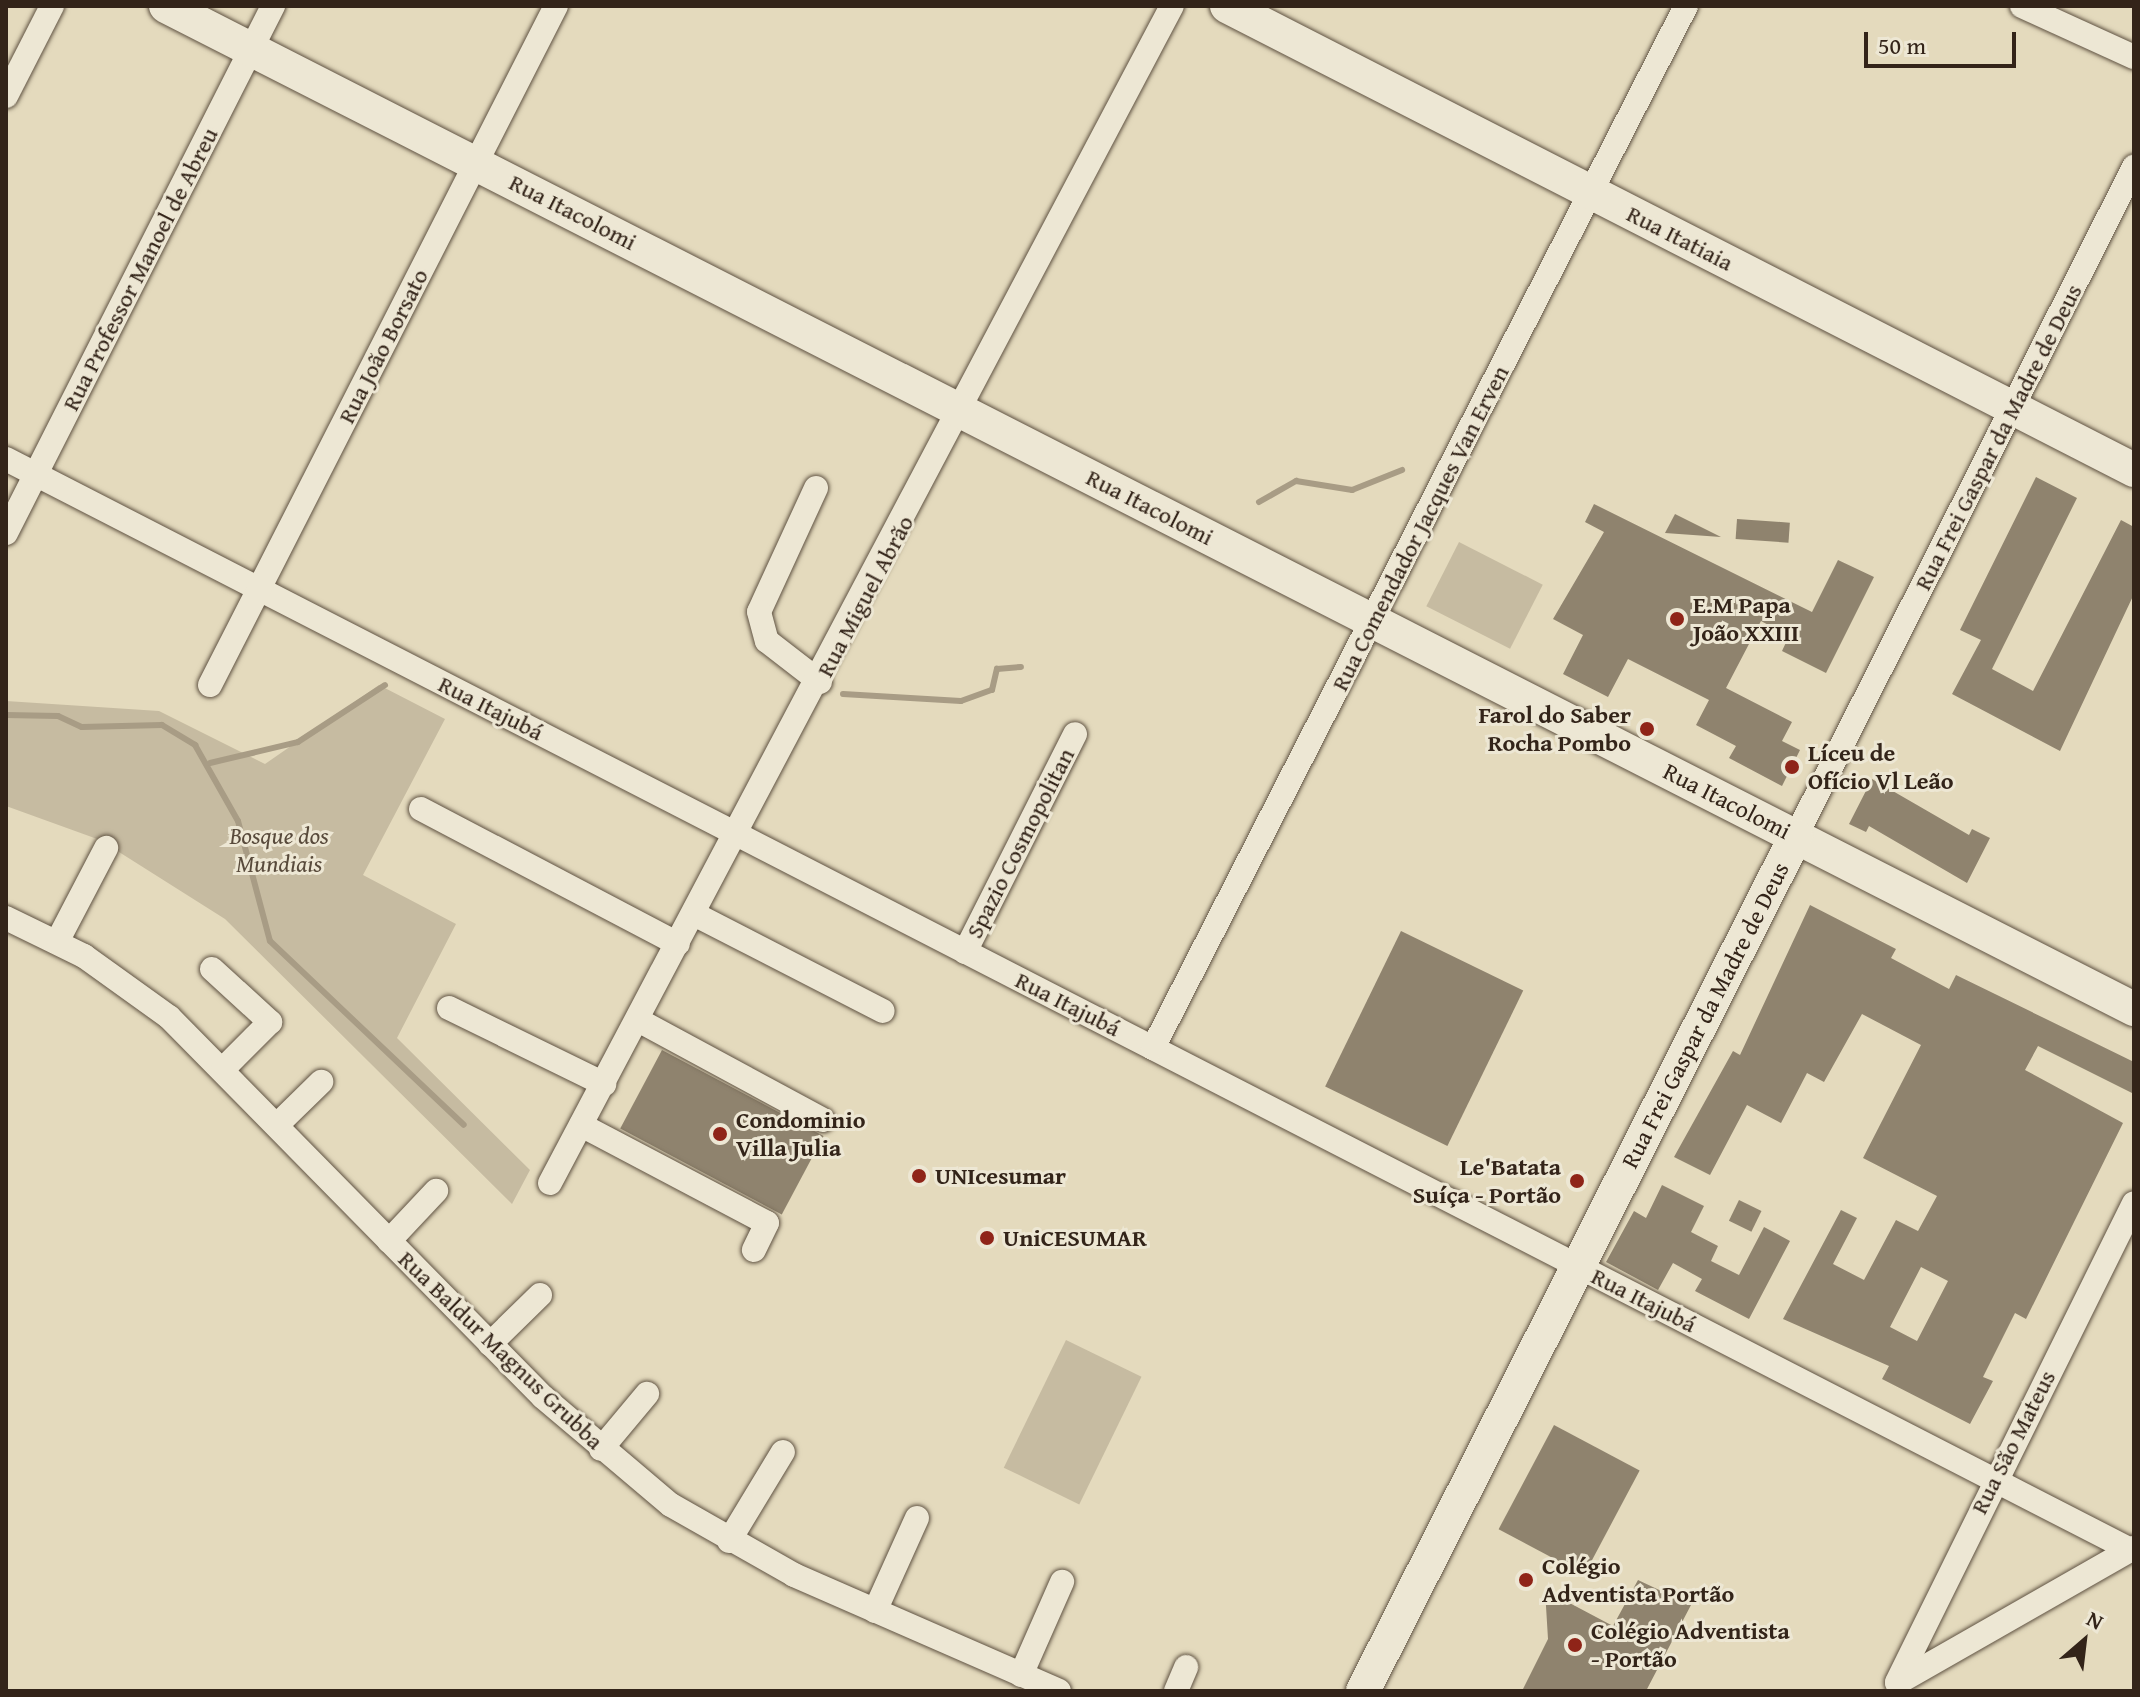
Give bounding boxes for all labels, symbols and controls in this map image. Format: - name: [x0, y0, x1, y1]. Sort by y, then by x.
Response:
- scale bar: [1868, 16, 2020, 66]
- text: 50 m: [1878, 28, 1926, 63]
- street label: Rua Professor Manoel de Abreu: [56, 123, 224, 415]
- street label: Rua Itacolomi: [505, 168, 641, 256]
- street label: Rua Itatiaia: [1622, 199, 1738, 277]
- street label: Rua João Borsato: [332, 264, 434, 428]
- street label: Rua Frei Gaspar da Madre de Deus: [1908, 279, 2088, 595]
- street label: Rua Comendador Jacques Van Erven: [1325, 361, 1515, 695]
- street label: Rua Itacolomi: [1082, 463, 1218, 551]
- street label: Rua Miguel Abrão: [810, 510, 920, 682]
- place label: E.M Papa João XXIII: [1693, 591, 1799, 647]
- marker: E.M Papa João XXIII: [1668, 610, 1686, 628]
- street label: Rua Itajubá: [434, 669, 548, 747]
- place label: Farol do Saber Rocha Pombo: [1478, 701, 1631, 757]
- marker: Farol do Saber Rocha Pombo: [1638, 720, 1656, 738]
- place label: Líceu de Ofício Vl Leão: [1808, 739, 1954, 795]
- street label: Spazio Cosmopolitan: [960, 743, 1080, 943]
- street label: Rua Itacolomi: [1659, 757, 1795, 845]
- marker: Líceu de Ofício Vl Leão: [1783, 758, 1801, 776]
- park label: Bosque dos Mundiais: [229, 822, 329, 878]
- street label: Rua Frei Gaspar da Madre de Deus: [1615, 857, 1795, 1173]
- street label: Rua Itajubá: [1011, 965, 1125, 1043]
- place label: Condominio Villa Julia: [736, 1106, 865, 1162]
- marker: Condominio Villa Julia: [711, 1125, 729, 1143]
- place label: Le'Batata Suíça - Portão: [1413, 1153, 1561, 1209]
- place label: UNIcesumar: [935, 1162, 1066, 1190]
- marker: UNIcesumar: [910, 1167, 928, 1185]
- marker: Le'Batata Suíça - Portão: [1568, 1172, 1586, 1190]
- place label: UniCESUMAR: [1003, 1224, 1147, 1252]
- marker: UniCESUMAR: [978, 1229, 996, 1247]
- street label: Rua Baldur Magnus Grubba: [393, 1245, 609, 1455]
- street label: Rua Itajubá: [1587, 1261, 1701, 1339]
- street label: Rua São Mateus: [1964, 1365, 2062, 1519]
- place label: Colégio Adventista Portão: [1542, 1552, 1734, 1608]
- marker: Colégio Adventista Portão: [1517, 1571, 1535, 1589]
- north arrow: [2044, 1601, 2124, 1681]
- text: N: [2081, 1602, 2109, 1637]
- place label: Colégio Adventista - Portão: [1591, 1617, 1790, 1673]
- marker: Colégio Adventista - Portão: [1566, 1636, 1584, 1654]

